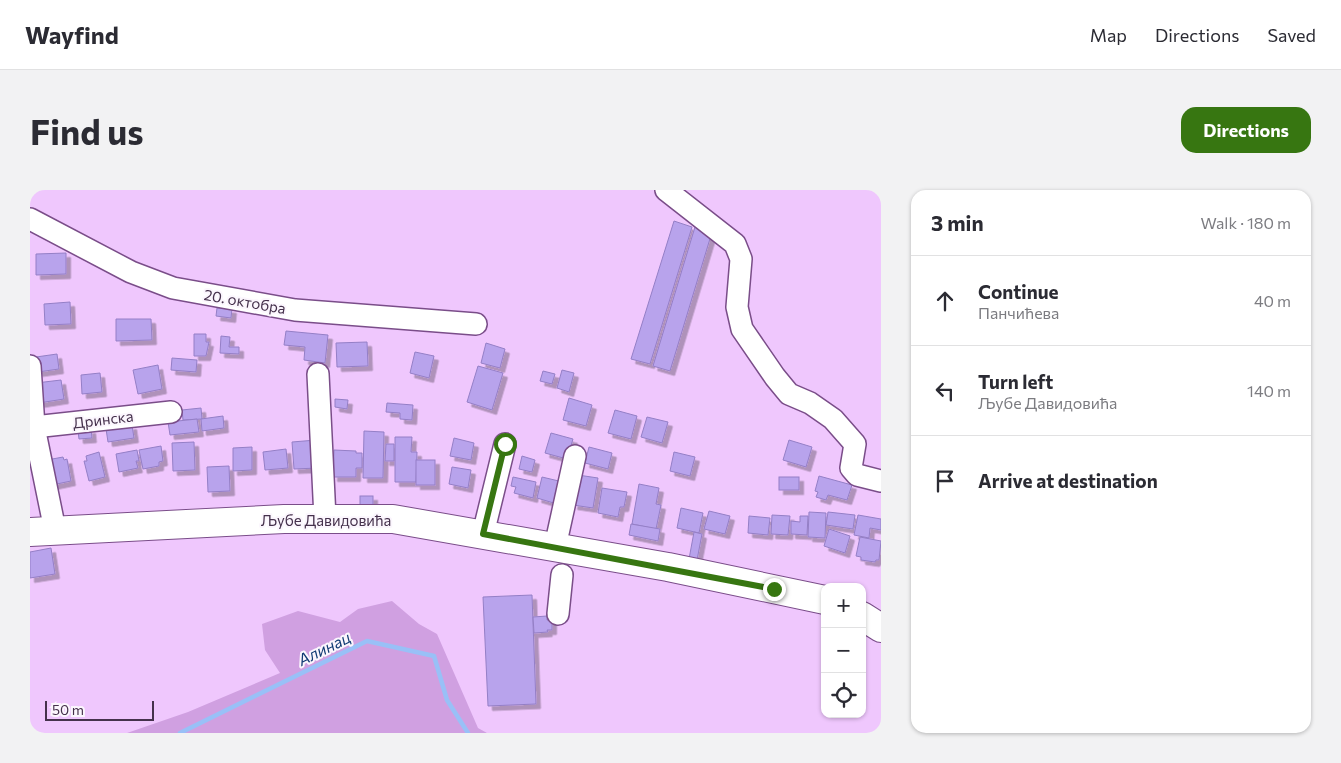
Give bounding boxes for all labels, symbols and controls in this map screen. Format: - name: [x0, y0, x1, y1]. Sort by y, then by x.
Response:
- text: Wayfind: [25, 20, 119, 49]
- text: Map: [1090, 24, 1127, 46]
- text: Directions: [1155, 24, 1239, 46]
- text: Saved: [1267, 24, 1316, 46]
- button: Directions: [1181, 107, 1311, 153]
- text: Find us: [30, 109, 144, 152]
- text: 3 min: [931, 210, 984, 235]
- text: Walk · 180 m: [1201, 213, 1291, 232]
- text: Continue: [978, 280, 1058, 303]
- street label: 20. октобра: [203, 285, 287, 317]
- icon: ahead: [931, 287, 959, 315]
- text: 40 m: [1254, 291, 1291, 310]
- text: Панчићева: [978, 303, 1059, 322]
- text: Turn left: [978, 370, 1053, 393]
- icon: left: [931, 377, 959, 405]
- text: 140 m: [1247, 381, 1291, 400]
- text: Љубе Давидовића: [978, 393, 1117, 412]
- street label: Дринска: [72, 406, 134, 432]
- route start: [494, 433, 517, 456]
- icon: arrive: [931, 467, 959, 495]
- text: Arrive at destination: [978, 469, 1158, 492]
- street label: Љубе Давидовића: [261, 511, 391, 529]
- route end: [763, 578, 786, 601]
- map controls: [821, 583, 866, 718]
- button: +: [821, 583, 866, 628]
- water label: Алинац: [294, 627, 353, 669]
- button: −: [821, 628, 866, 673]
- button: locate: [821, 673, 866, 718]
- scale bar: [45, 698, 154, 721]
- text: 50 m: [52, 701, 84, 718]

